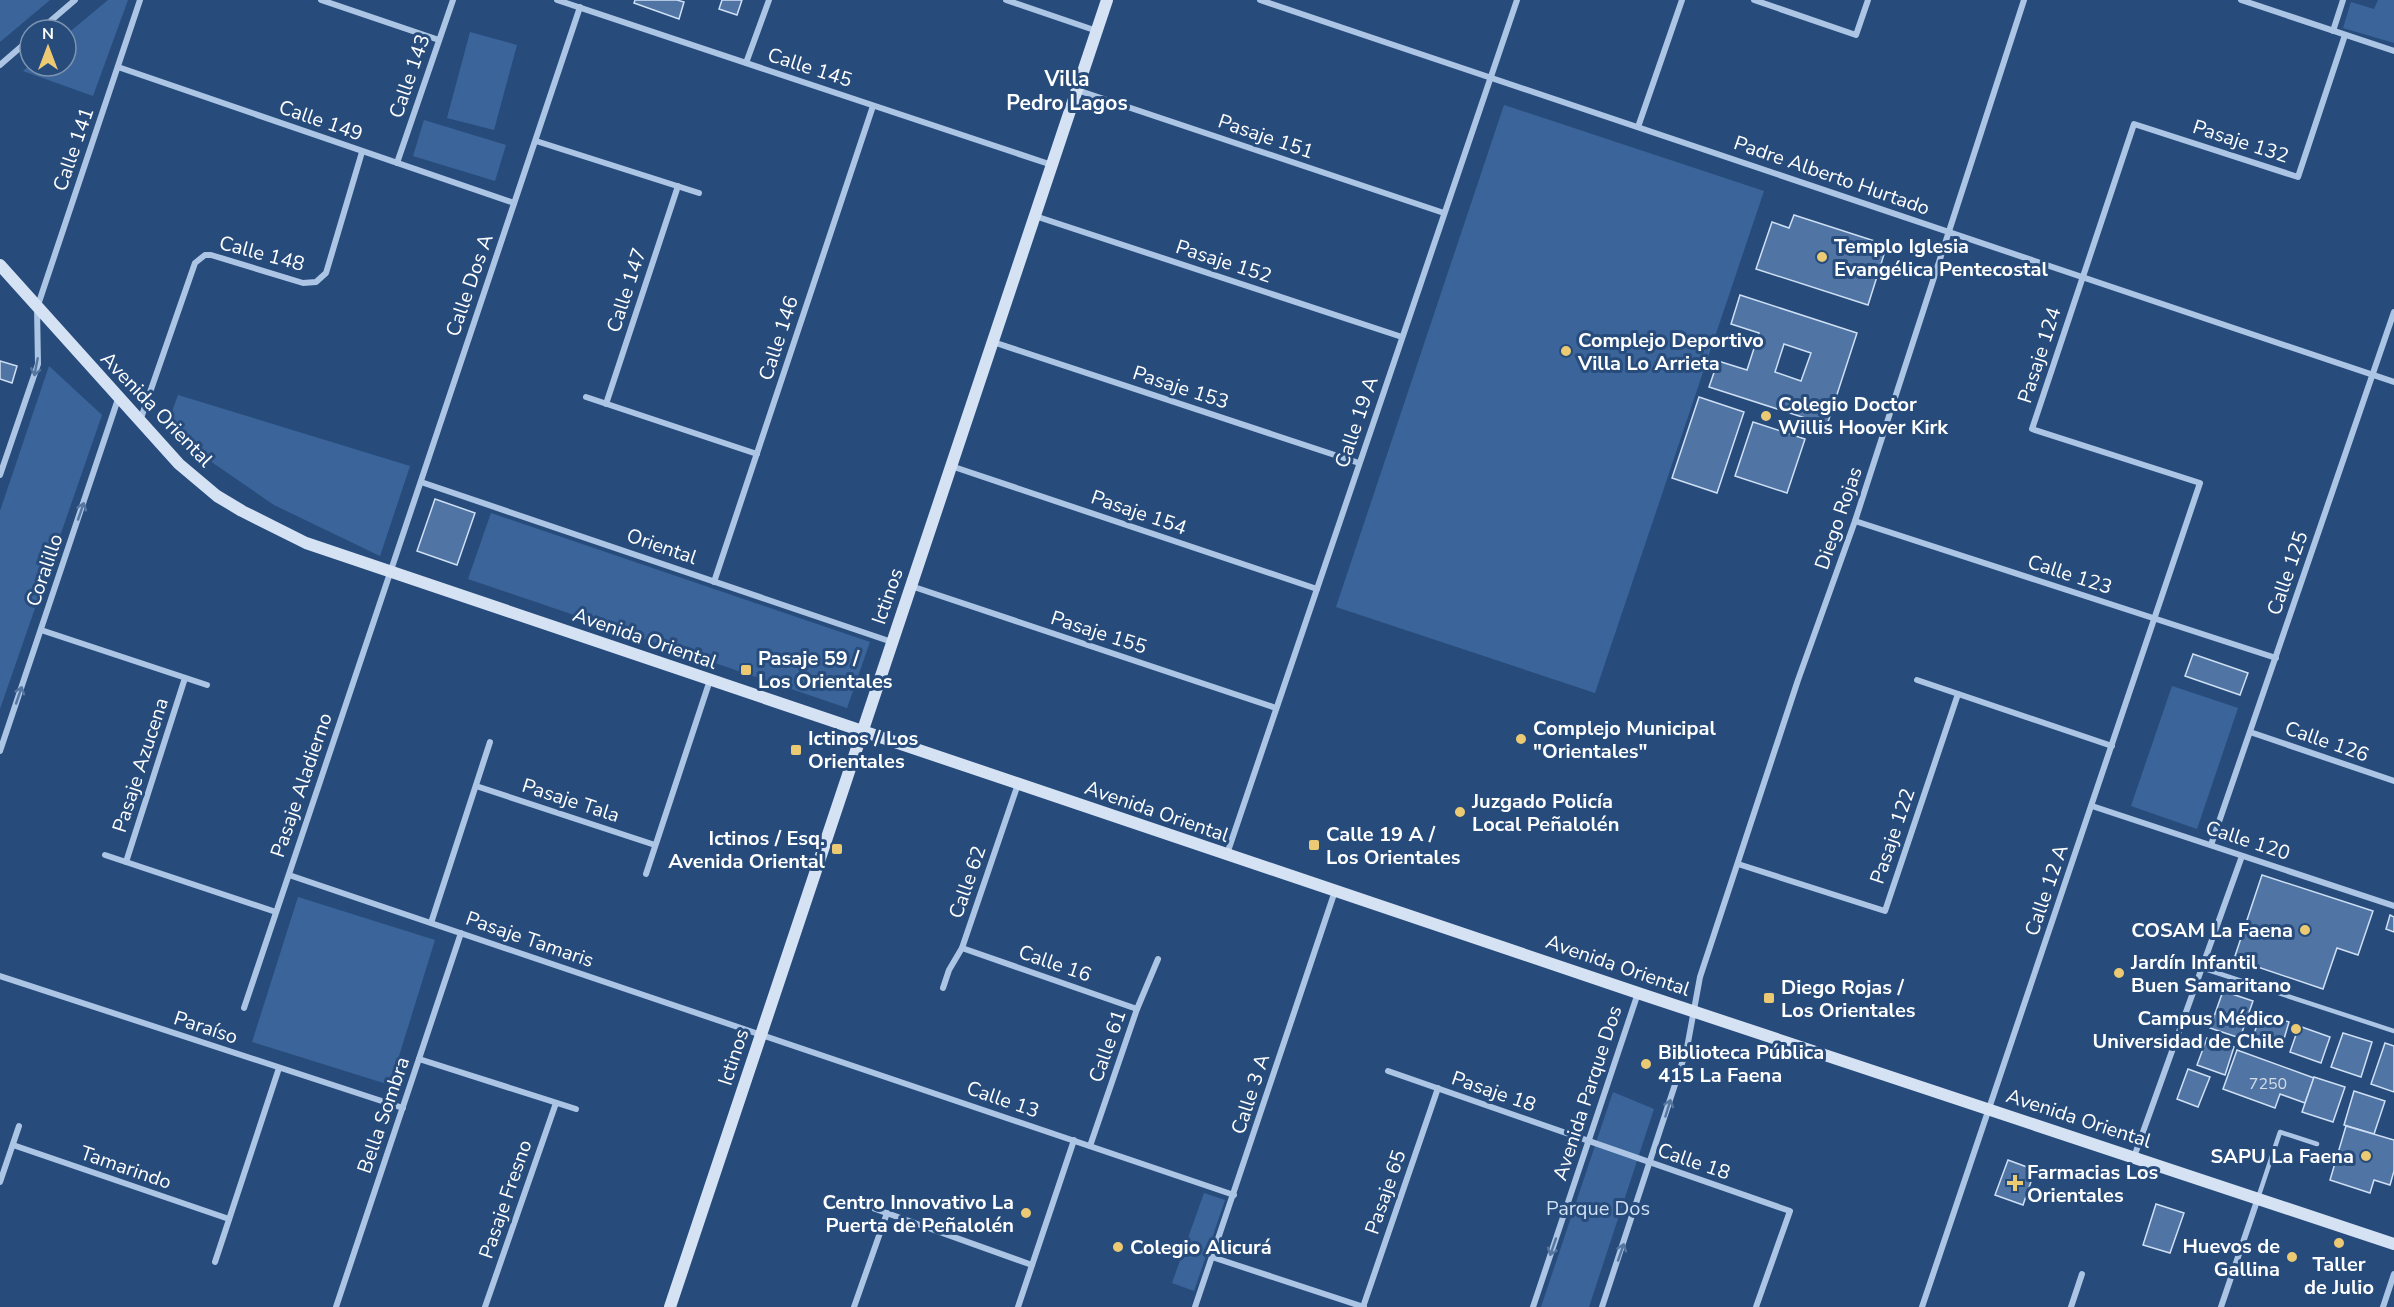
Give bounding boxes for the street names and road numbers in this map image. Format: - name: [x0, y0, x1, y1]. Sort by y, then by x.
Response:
- street label: Calle 143: [383, 31, 436, 122]
- street label: Calle 145: [764, 41, 856, 94]
- street label: Calle 149: [275, 94, 366, 147]
- street label: Calle 141: [47, 104, 100, 195]
- street label: Pasaje 151: [1214, 108, 1317, 165]
- street label: Pasaje 132: [2189, 113, 2292, 170]
- street label: Padre Alberto Hurtado: [1730, 129, 1933, 222]
- street label: Calle 148: [216, 229, 308, 278]
- street label: Calle Dos A: [439, 230, 500, 340]
- street label: Pasaje 152: [1172, 233, 1275, 290]
- street label: Calle 147: [600, 244, 653, 336]
- street label: Calle 146: [752, 292, 805, 384]
- street label: Pasaje 124: [2011, 304, 2068, 407]
- street label: Avenida Oriental: [95, 346, 219, 473]
- street label: Pasaje 153: [1129, 359, 1232, 416]
- street label: Calle 19 A: [1328, 372, 1385, 471]
- street label: Diego Rojas: [1808, 463, 1869, 573]
- street label: Pasaje 154: [1087, 484, 1190, 541]
- street label: Oriental: [623, 522, 701, 571]
- street label: Calle 125: [2261, 528, 2314, 619]
- street label: Coralillo: [20, 530, 69, 610]
- street label: Calle 123: [2024, 548, 2116, 601]
- street label: Ictinos: [865, 564, 910, 628]
- street label: Avenida Oriental: [569, 601, 721, 676]
- street label: Pasaje 155: [1047, 604, 1150, 661]
- street label: Pasaje Azucena: [106, 694, 175, 836]
- street label: Pasaje Aladierno: [264, 709, 339, 861]
- street label: Calle 126: [2281, 715, 2372, 768]
- street label: Pasaje Tala: [519, 772, 623, 829]
- street label: Avenida Oriental: [1081, 774, 1233, 849]
- street label: Pasaje 122: [1864, 785, 1921, 888]
- street label: Calle 120: [2202, 814, 2294, 867]
- street label: Calle 12 A: [2018, 840, 2075, 939]
- street label: Calle 62: [942, 842, 992, 922]
- street label: Pasaje Tamaris: [462, 905, 597, 974]
- street label: Avenida Oriental: [1542, 928, 1694, 1003]
- street label: Calle 16: [1015, 938, 1095, 988]
- street label: Avenida Parque Dos: [1546, 1002, 1628, 1184]
- street label: Paraíso: [170, 1004, 241, 1050]
- street label: Calle 61: [1082, 1006, 1132, 1086]
- street label: Ictinos: [712, 1025, 755, 1089]
- street label: Calle 3 A: [1225, 1050, 1276, 1138]
- street label: Bella Sombra: [351, 1053, 416, 1177]
- street label: Pasaje 18: [1448, 1064, 1540, 1118]
- street label: Calle 13: [963, 1074, 1043, 1124]
- street label: Avenida Oriental: [2003, 1082, 2155, 1155]
- street label: Pasaje Fresno: [473, 1136, 538, 1262]
- street label: Calle 18: [1654, 1136, 1734, 1186]
- street label: Tamarindo: [77, 1139, 175, 1196]
- street label: Pasaje 65: [1358, 1146, 1412, 1238]

